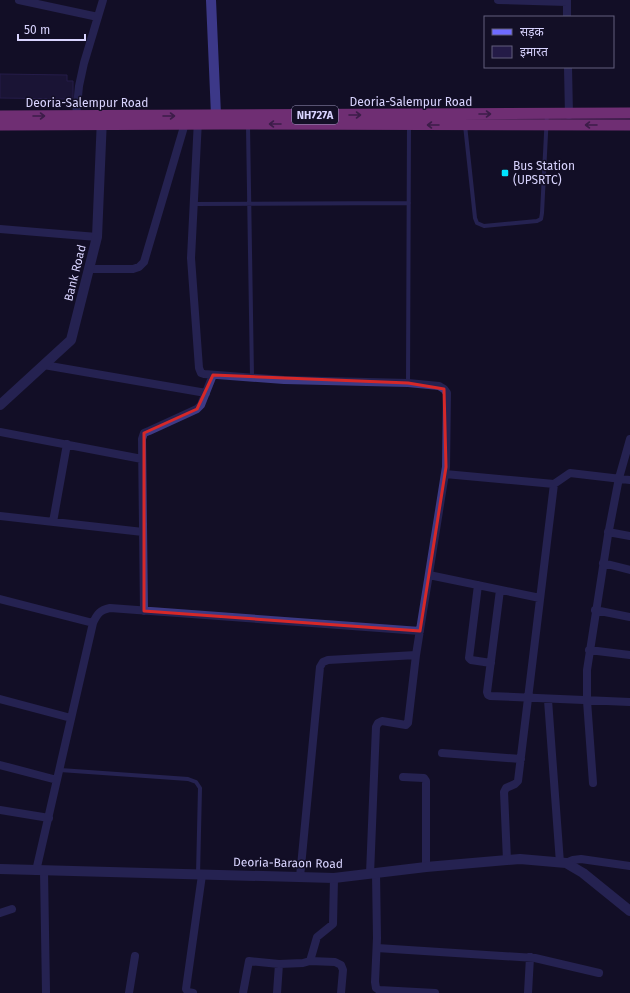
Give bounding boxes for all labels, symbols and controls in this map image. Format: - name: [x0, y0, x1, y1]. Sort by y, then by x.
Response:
- scale bar: [18, 16, 85, 42]
- legend: [484, 16, 614, 68]
- text: 50 m: [24, 23, 50, 37]
- text: सड़क: [520, 25, 545, 39]
- text: इमारत: [520, 45, 549, 59]
- street label: Deoria-Salempur Road: [350, 95, 472, 109]
- street label: Deoria-Salempur Road: [26, 96, 148, 110]
- road number: NH727A: [292, 106, 338, 124]
- one-way arrow: [478, 110, 491, 118]
- one-way arrow: [348, 111, 361, 119]
- one-way arrow: [32, 112, 45, 120]
- one-way arrow: [162, 112, 175, 120]
- one-way arrow: [269, 120, 282, 128]
- one-way arrow: [427, 121, 440, 129]
- one-way arrow: [585, 121, 598, 129]
- place label: Bus Station (UPSRTC): [513, 159, 575, 187]
- marker: Bus Station (UPSRTC): [500, 168, 510, 178]
- street label: Bank Road: [61, 243, 89, 303]
- street label: Deoria-Baraon Road: [233, 855, 343, 871]

